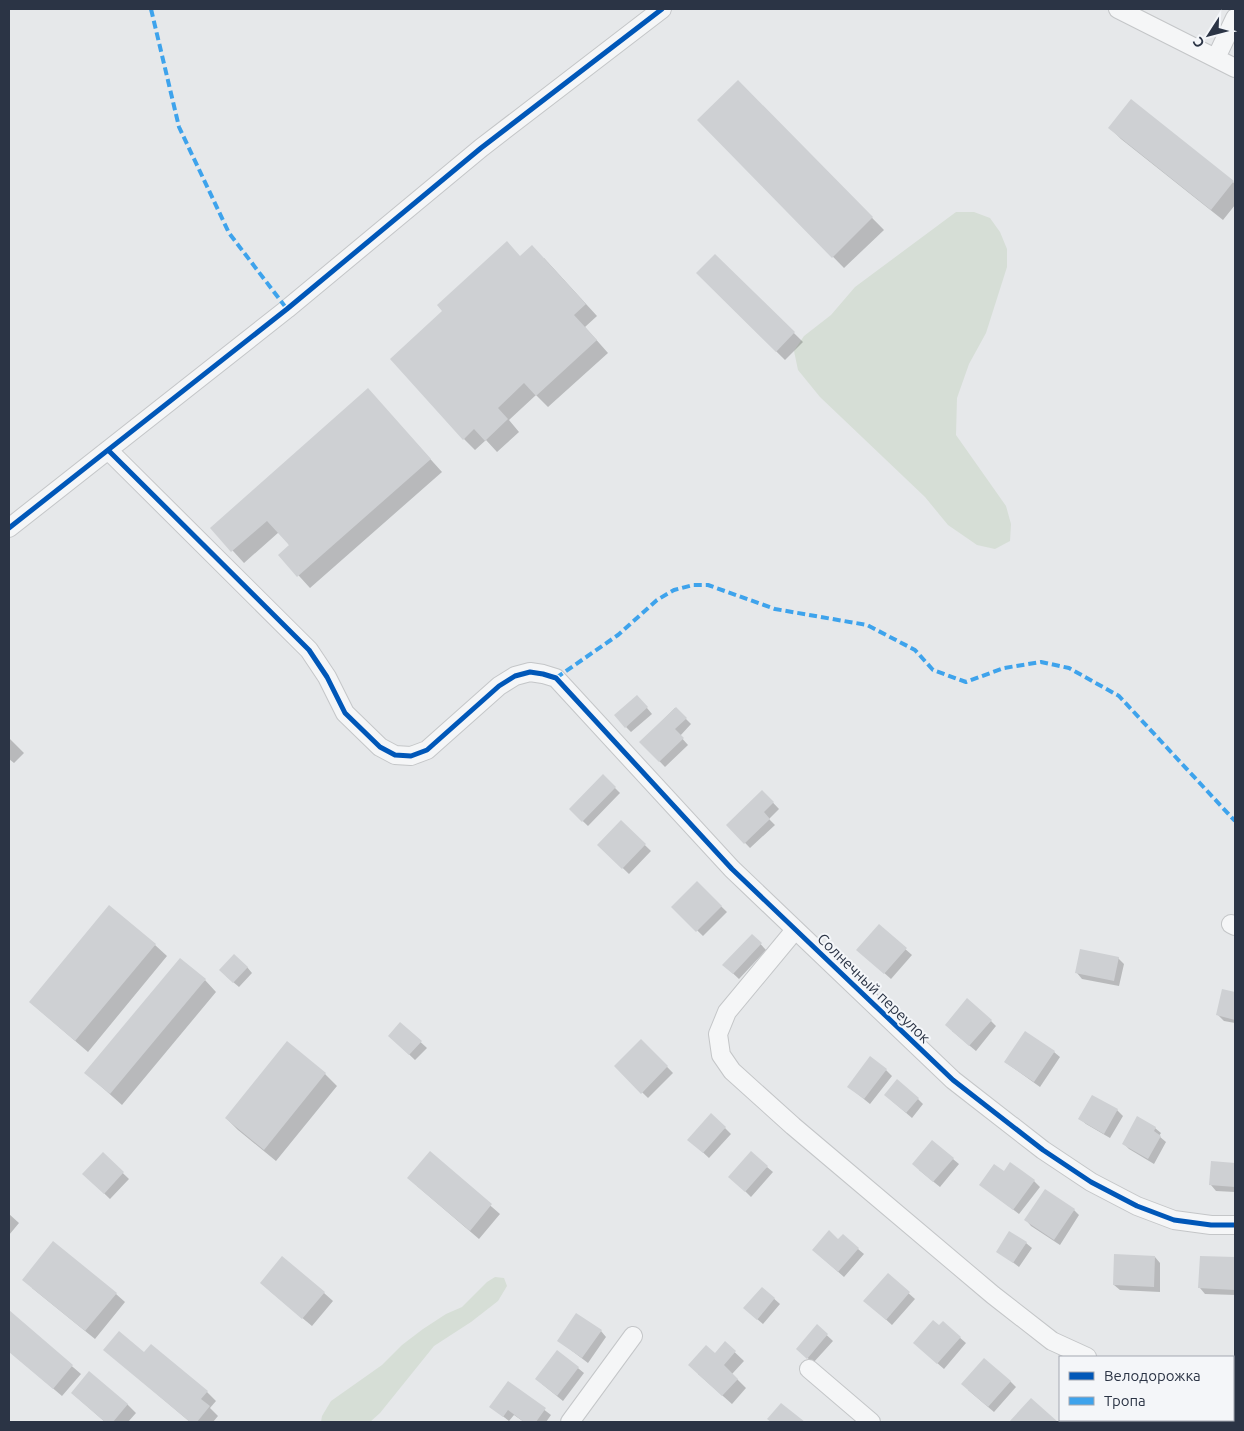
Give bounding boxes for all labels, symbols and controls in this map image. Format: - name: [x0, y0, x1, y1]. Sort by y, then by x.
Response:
- north arrow: [1184, 10, 1234, 60]
- text: С: [1189, 34, 1208, 51]
- street label: Солнечный переулок: [814, 930, 934, 1046]
- legend: [1059, 1356, 1234, 1421]
- text: Велодорожка: [1104, 1367, 1201, 1384]
- text: Тропа: [1104, 1392, 1146, 1409]

